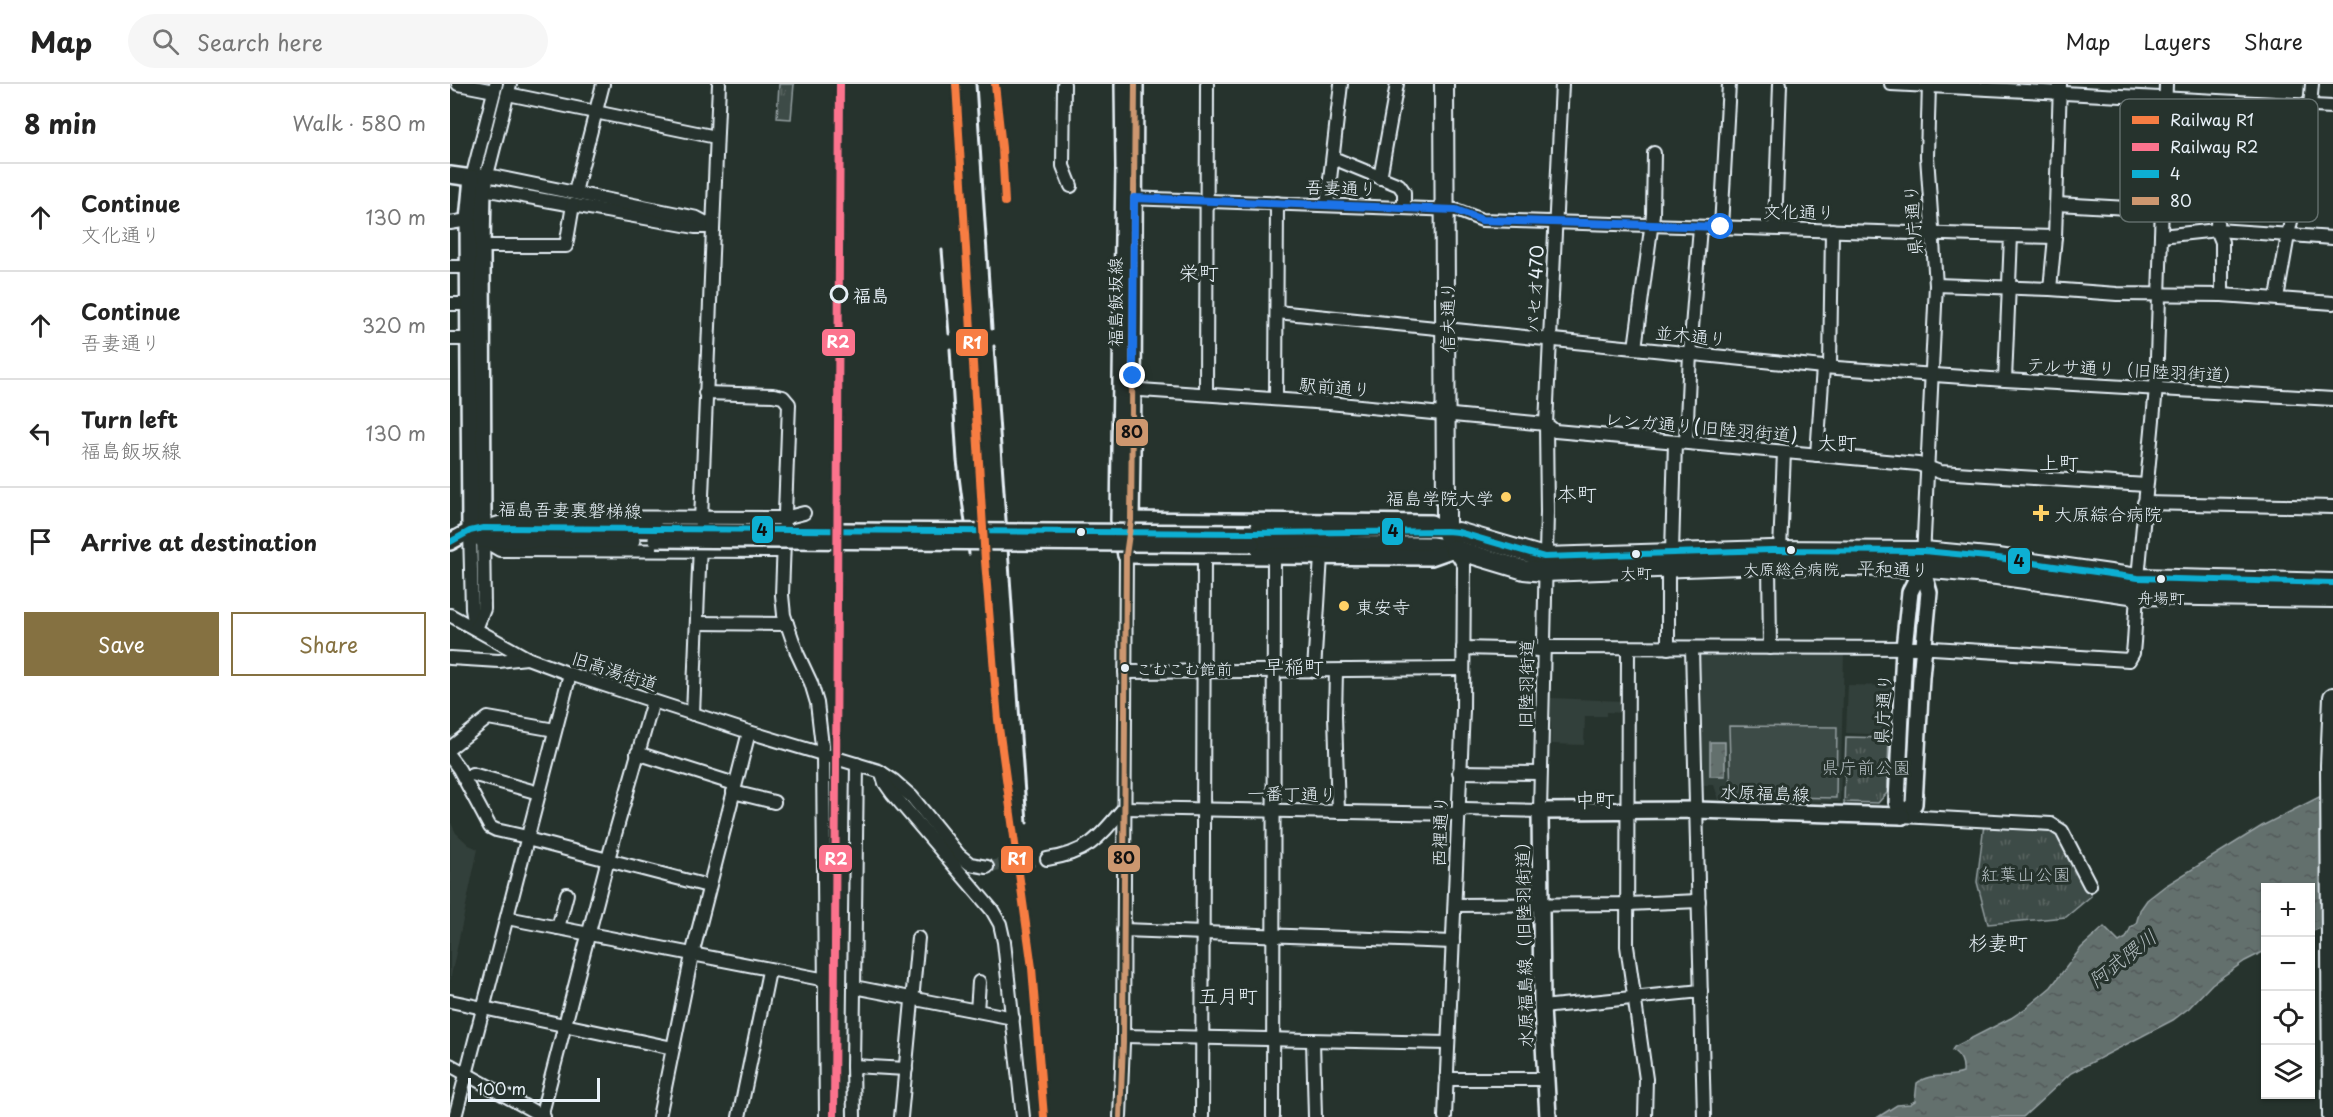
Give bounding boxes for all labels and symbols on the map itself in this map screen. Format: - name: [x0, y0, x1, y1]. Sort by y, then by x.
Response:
- legend: [2120, 99, 2318, 222]
- text: Railway R1: [2170, 107, 2254, 131]
- text: Railway R2: [2170, 134, 2258, 158]
- text: 4: [2170, 161, 2181, 185]
- street label: 吾妻通り: [1305, 172, 1377, 202]
- street label: 県庁通り: [1896, 183, 1928, 257]
- text: 80: [2170, 188, 2192, 212]
- street label: 文化通り: [1763, 197, 1835, 225]
- route start: [1707, 213, 1733, 239]
- street label: パセオ470: [1518, 244, 1550, 334]
- street label: 福島飯坂線: [1101, 257, 1128, 347]
- district label: 栄町: [1179, 257, 1219, 287]
- place label: 福島: [853, 281, 889, 308]
- street label: 信夫通り: [1433, 281, 1460, 353]
- marker: 福島: [830, 285, 848, 303]
- street label: 並木通り: [1654, 318, 1728, 352]
- line badge: R2: [821, 328, 856, 357]
- line badge: R1: [955, 328, 989, 357]
- text: R2: [827, 329, 849, 353]
- text: R1: [963, 330, 982, 354]
- street label: テルサ通り（旧陸羽街道）: [2026, 350, 2242, 388]
- route end: [1119, 362, 1145, 388]
- street label: 駅前通り: [1298, 369, 1372, 403]
- street label: レンガ通り(旧陸羽街道): [1603, 404, 1799, 448]
- line badge: 80: [1115, 418, 1149, 447]
- text: 80: [1121, 419, 1143, 443]
- district label: 大町: [1817, 427, 1857, 457]
- district label: 上町: [2039, 447, 2079, 477]
- district label: 本町: [1557, 478, 1597, 508]
- place label: 福島学院大学: [1386, 484, 1494, 511]
- marker: 福島学院大学: [1499, 490, 1513, 504]
- street label: 福島吾妻裏磐梯線: [498, 494, 642, 524]
- place label: 大原綜合病院: [2054, 500, 2162, 527]
- marker: 大原綜合病院: [2032, 504, 2050, 522]
- line badge: 4: [751, 515, 774, 544]
- text: 4: [757, 517, 768, 541]
- line badge: 4: [1381, 517, 1404, 546]
- text: 4: [1388, 518, 1399, 542]
- unlabelled marker: [1075, 526, 1087, 538]
- marker: 大原総合病院: [1785, 544, 1797, 556]
- line badge: 4: [2007, 547, 2031, 575]
- marker: 大町: [1630, 548, 1642, 560]
- text: 4: [2014, 548, 2025, 572]
- street label: 平和通り: [1857, 553, 1929, 583]
- place label: 大原総合病院: [1743, 556, 1839, 580]
- place label: 大町: [1620, 560, 1652, 584]
- marker: 舟場町: [2155, 573, 2167, 585]
- place label: 舟場町: [2137, 585, 2185, 609]
- place label: 東安寺: [1356, 593, 1410, 620]
- marker: 東安寺: [1337, 599, 1351, 613]
- street label: 旧陸羽街道: [1511, 639, 1539, 729]
- street label: 旧高湯街道: [568, 643, 662, 697]
- district label: 早稲町: [1264, 651, 1324, 681]
- place label: こむこむ館前: [1136, 656, 1232, 680]
- marker: こむこむ館前: [1119, 662, 1131, 674]
- street label: 県庁通り: [1867, 672, 1897, 746]
- park label: 県庁前公園: [1821, 753, 1911, 780]
- street label: 水原福島線: [1720, 777, 1810, 807]
- street label: 一番丁通り: [1247, 779, 1337, 807]
- district label: 中町: [1575, 784, 1615, 814]
- street label: 西裡通り: [1424, 795, 1454, 867]
- street label: 水原福島線（旧陸羽街道）: [1508, 832, 1538, 1048]
- line badge: R2: [818, 844, 853, 873]
- line badge: 80: [1107, 844, 1141, 873]
- line badge: R1: [1000, 845, 1034, 874]
- text: 80: [1113, 845, 1135, 869]
- text: R2: [825, 846, 847, 870]
- text: R1: [1008, 846, 1027, 870]
- park label: 紅葉山公園: [1981, 860, 2071, 887]
- water label: 阿武隈川: [2081, 922, 2163, 994]
- district label: 杉妻町: [1968, 927, 2028, 957]
- district label: 五月町: [1198, 980, 1258, 1010]
- scale bar: [468, 1075, 600, 1102]

